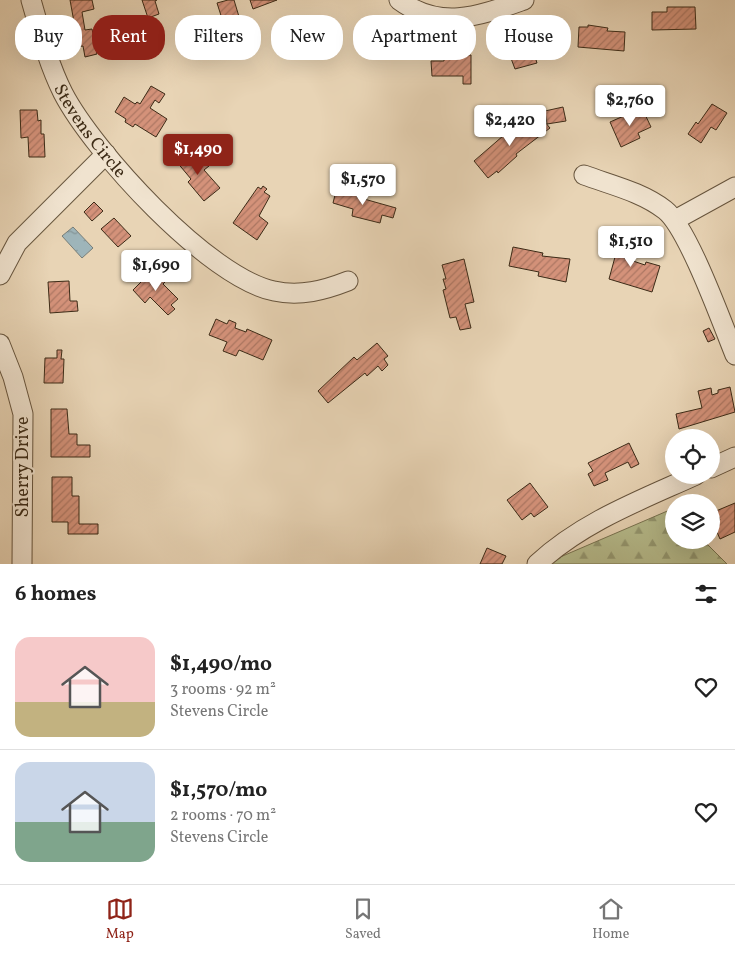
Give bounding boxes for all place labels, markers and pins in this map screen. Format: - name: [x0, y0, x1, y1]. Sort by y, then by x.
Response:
- pin: $2,760: [589, 84, 671, 127]
- pin: $2,420: [469, 104, 551, 147]
- pin: $1,490: [157, 134, 239, 176]
- pin: $1,570: [322, 164, 404, 206]
- pin: $1,510: [590, 226, 672, 268]
- pin: $1,690: [115, 250, 197, 292]

